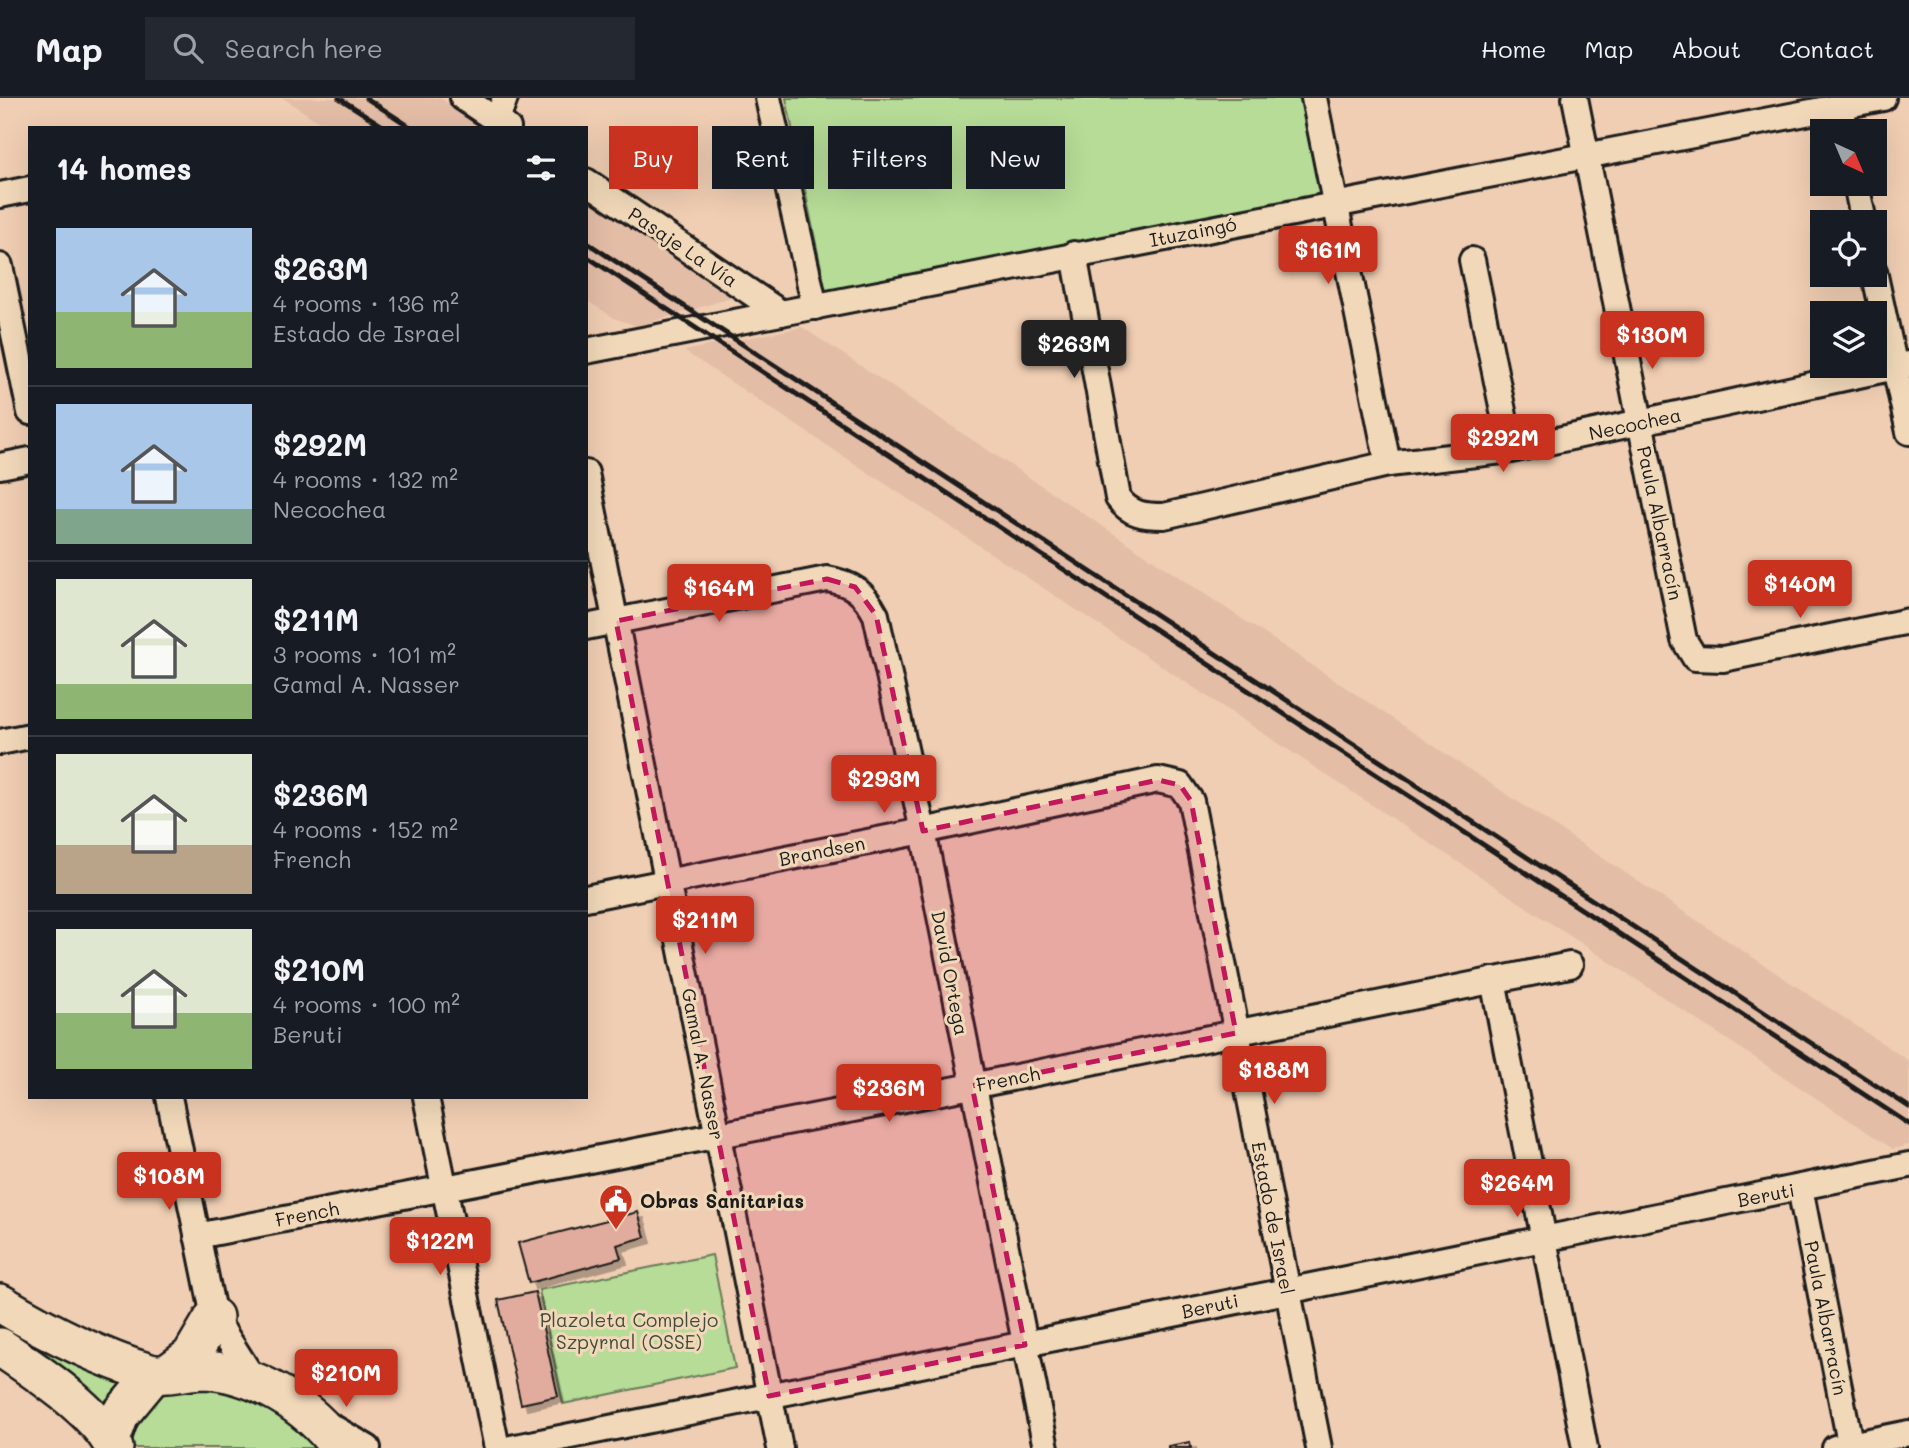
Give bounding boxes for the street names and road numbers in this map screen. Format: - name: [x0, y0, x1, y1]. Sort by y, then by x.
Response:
- street label: Pasaje La Vía: [624, 201, 743, 292]
- street label: Ituzaingó: [1147, 211, 1239, 252]
- street label: Necochea: [1586, 402, 1683, 445]
- street label: Paula Albarracín: [1632, 444, 1689, 602]
- street label: Brandsen: [777, 830, 867, 871]
- street label: David Ortega: [926, 908, 975, 1037]
- street label: Gamal A. Nasser: [677, 986, 730, 1142]
- street label: French: [974, 1060, 1042, 1097]
- street label: Estado de Israel: [1246, 1139, 1301, 1296]
- street label: Beruti: [1735, 1177, 1797, 1212]
- street label: French: [273, 1195, 341, 1232]
- street label: Paula Albarracín: [1799, 1238, 1854, 1397]
- street label: Beruti: [1179, 1287, 1241, 1324]

